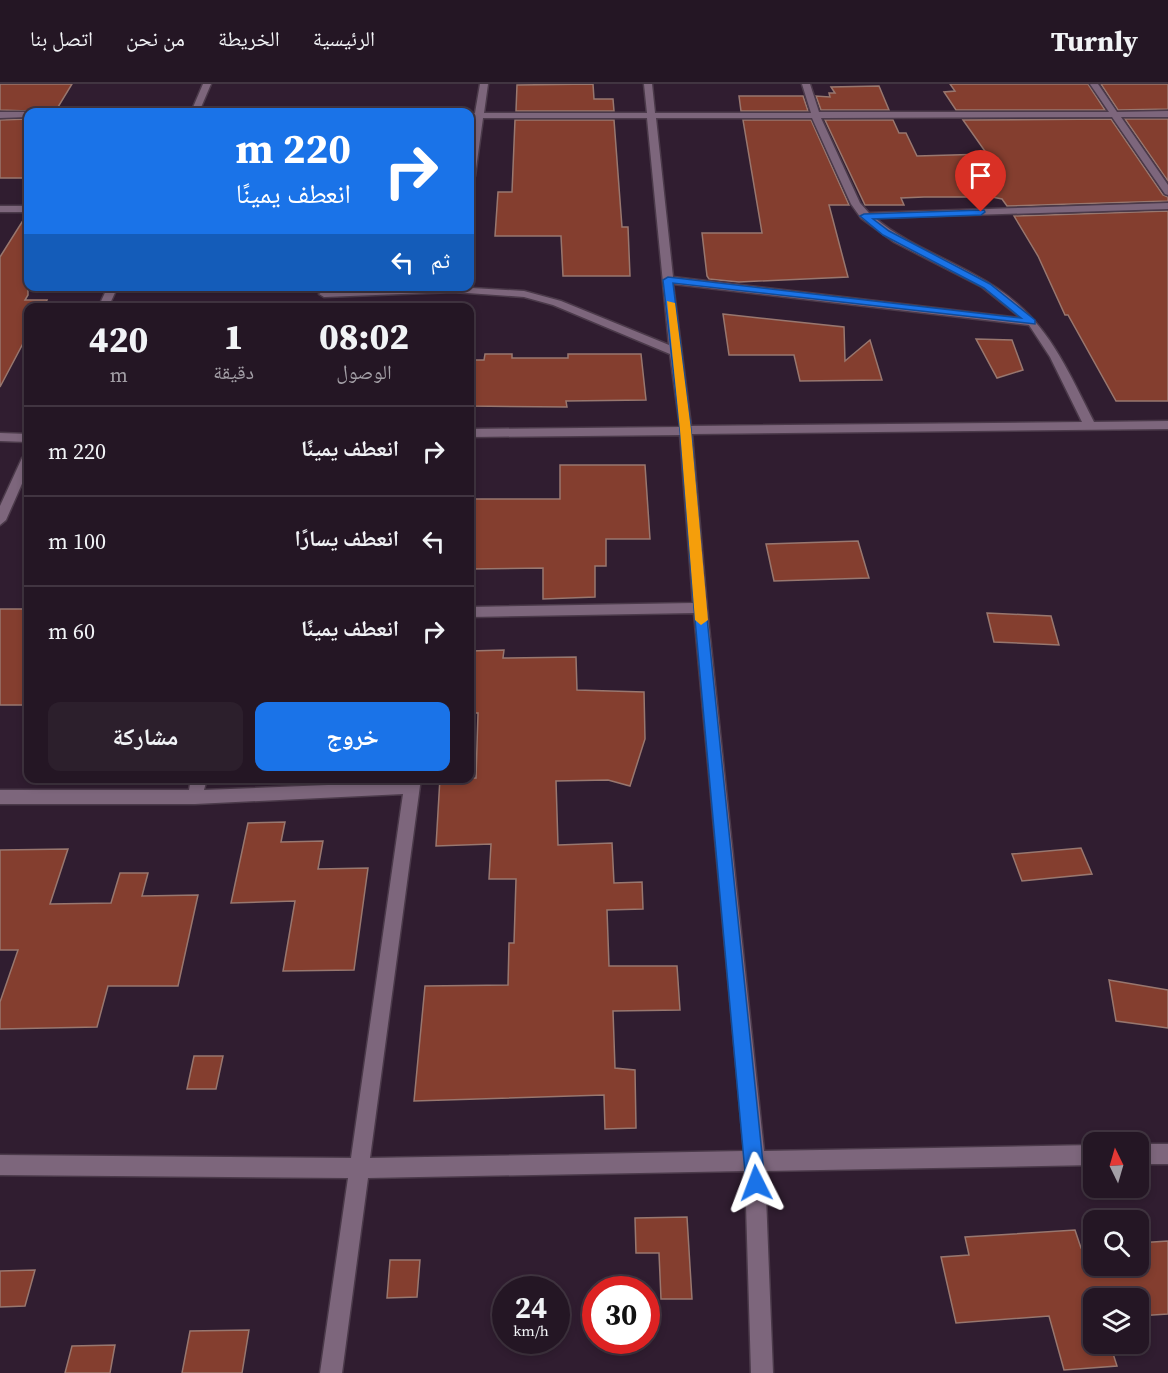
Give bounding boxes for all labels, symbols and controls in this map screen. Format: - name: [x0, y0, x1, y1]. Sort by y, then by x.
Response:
- text: Turnly: [1051, 22, 1138, 60]
- text: اتصل بنا: [30, 24, 93, 53]
- text: من نحن: [126, 24, 185, 53]
- text: الخريطة: [218, 24, 280, 53]
- text: الرئيسية: [313, 24, 375, 53]
- text: 220 m: [236, 119, 351, 177]
- icon: right: [372, 132, 450, 210]
- pin: [955, 150, 1006, 212]
- icon: arrive: [964, 159, 997, 192]
- text: انعطف يمينًا: [236, 175, 351, 212]
- text: ثم: [431, 245, 450, 275]
- icon: left: [386, 246, 419, 279]
- text: 1: [224, 312, 244, 361]
- text: 08:02: [319, 312, 409, 361]
- text: 420: [89, 315, 148, 364]
- text: دقيقة: [213, 358, 254, 386]
- text: الوصول: [336, 358, 392, 386]
- text: m: [110, 361, 128, 389]
- text: انعطف يمينًا: [301, 433, 399, 463]
- icon: right: [417, 435, 450, 468]
- text: 220 m: [48, 436, 106, 466]
- text: انعطف يسارًا: [295, 523, 399, 553]
- icon: left: [417, 525, 450, 558]
- text: 100 m: [48, 526, 106, 556]
- text: انعطف يمينًا: [301, 613, 399, 643]
- icon: right: [417, 615, 450, 648]
- text: 60 m: [48, 616, 95, 646]
- button: مشاركة: [48, 702, 243, 771]
- button: خروج: [255, 702, 450, 771]
- north arrow: [1083, 1132, 1149, 1198]
- map controls: [1083, 1132, 1149, 1354]
- position arrow: [724, 1151, 788, 1215]
- button: search: [1083, 1210, 1149, 1276]
- speed limit sign: 30: [582, 1276, 660, 1354]
- text: 24: [515, 1287, 547, 1328]
- button: layers: [1083, 1288, 1149, 1354]
- text: km/h: [513, 1320, 549, 1341]

